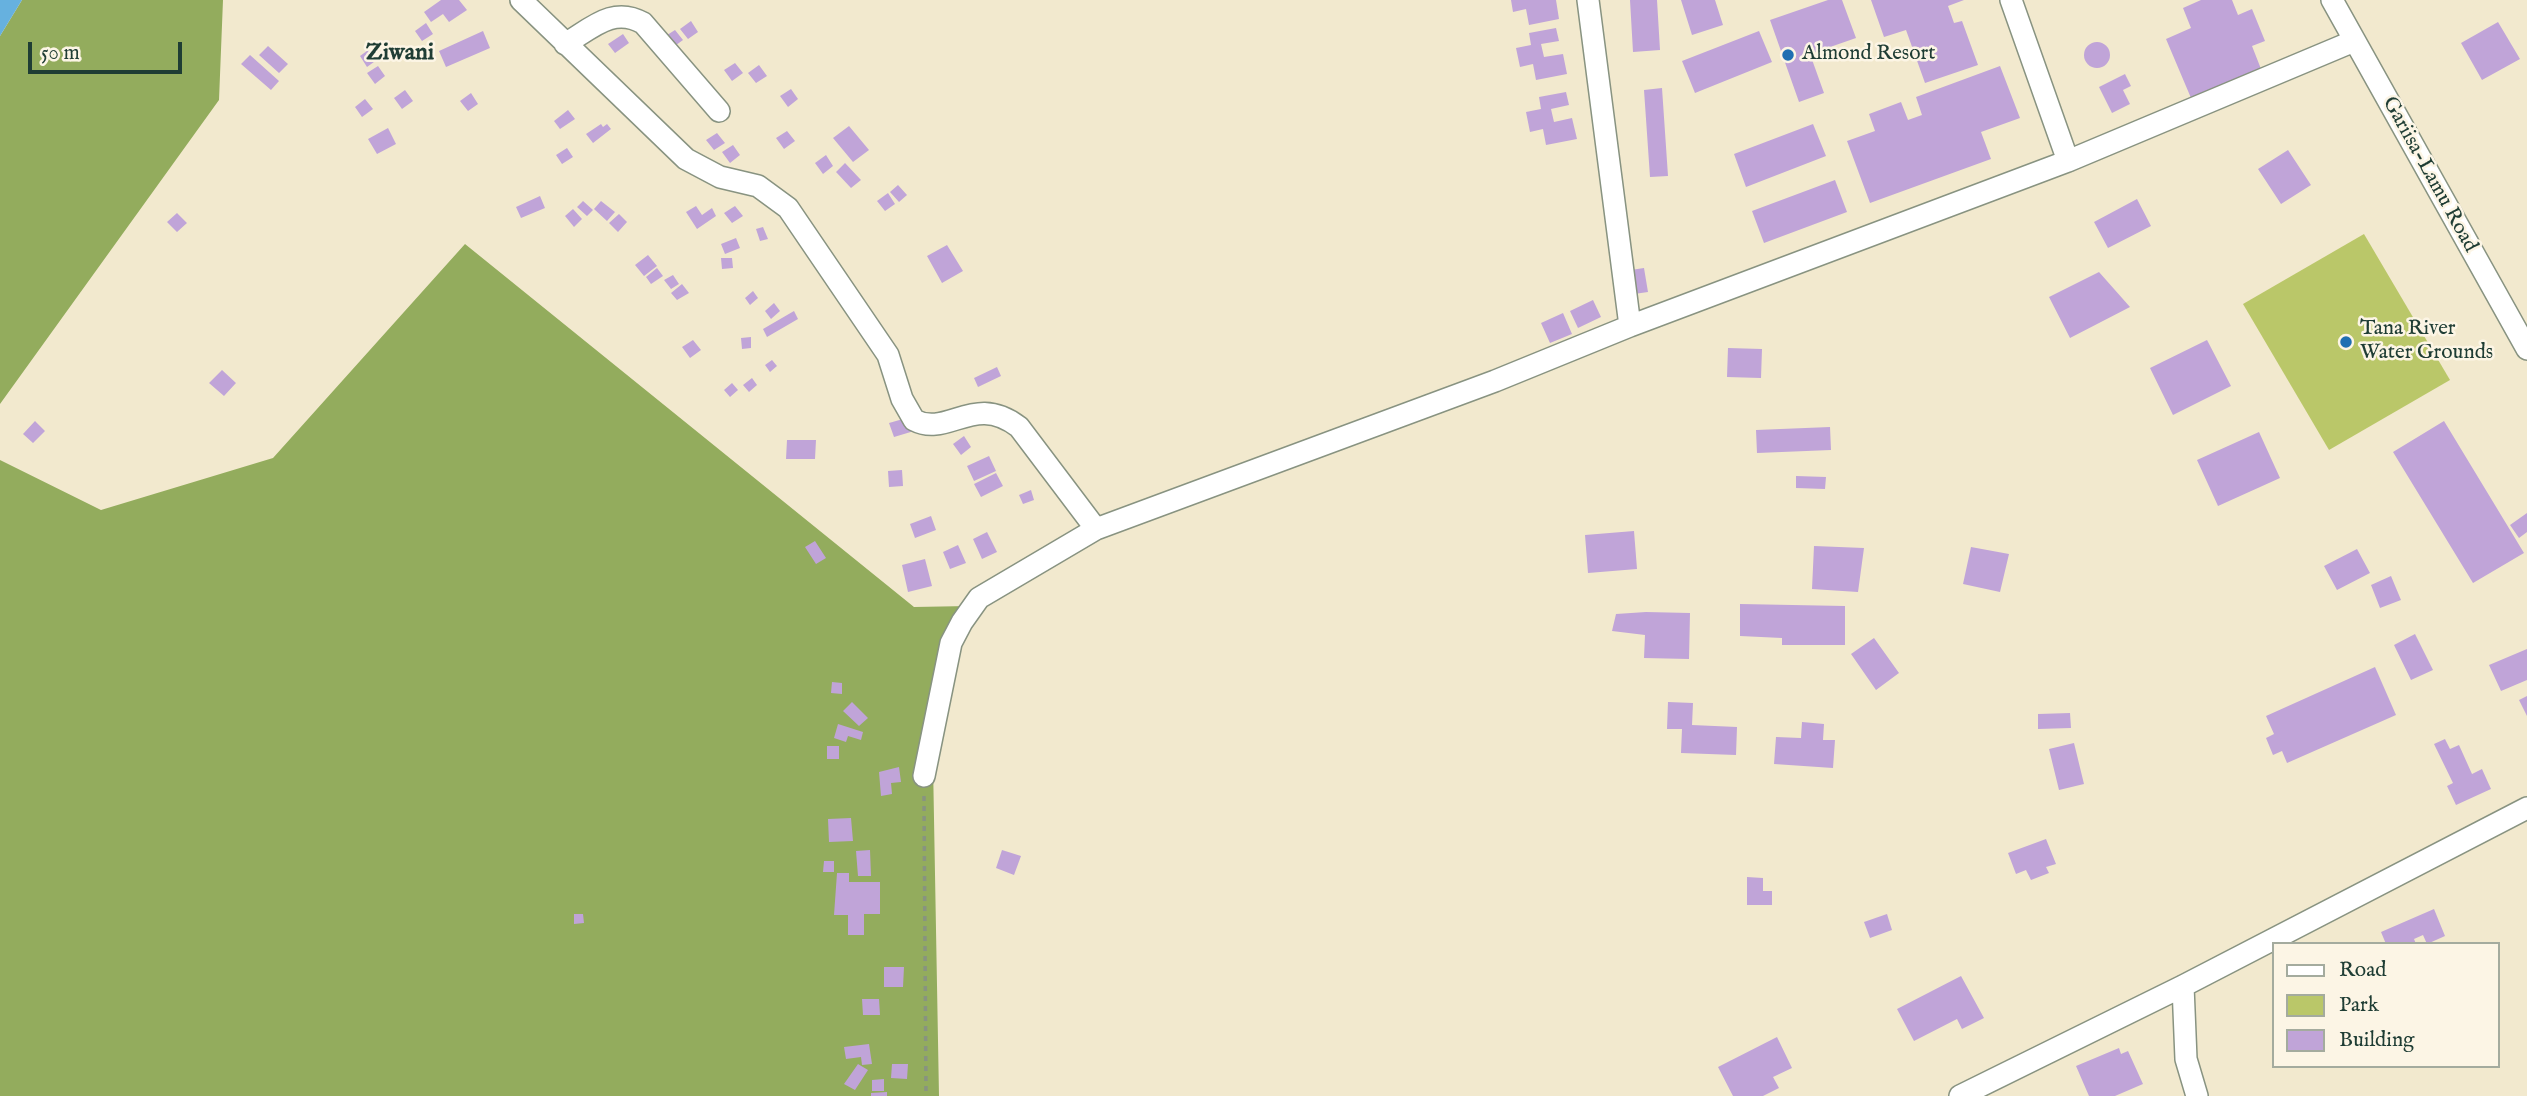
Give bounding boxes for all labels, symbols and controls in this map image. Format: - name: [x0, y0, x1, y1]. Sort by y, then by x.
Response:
- scale bar: [32, 28, 186, 72]
- text: 50 m: [41, 40, 80, 67]
- district label: Ziwani: [366, 40, 434, 68]
- place label: Almond Resort: [1802, 42, 1935, 68]
- marker: Almond Resort: [1780, 47, 1796, 63]
- street label: Gariisa-Lamu Road: [2376, 93, 2482, 257]
- place label: Tana River Water Grounds: [2360, 317, 2493, 367]
- marker: Tana River Water Grounds: [2338, 334, 2354, 350]
- legend: [2272, 942, 2499, 1068]
- text: Road: [2339, 957, 2386, 984]
- text: Park: [2339, 992, 2379, 1019]
- text: Building: [2339, 1027, 2414, 1054]

